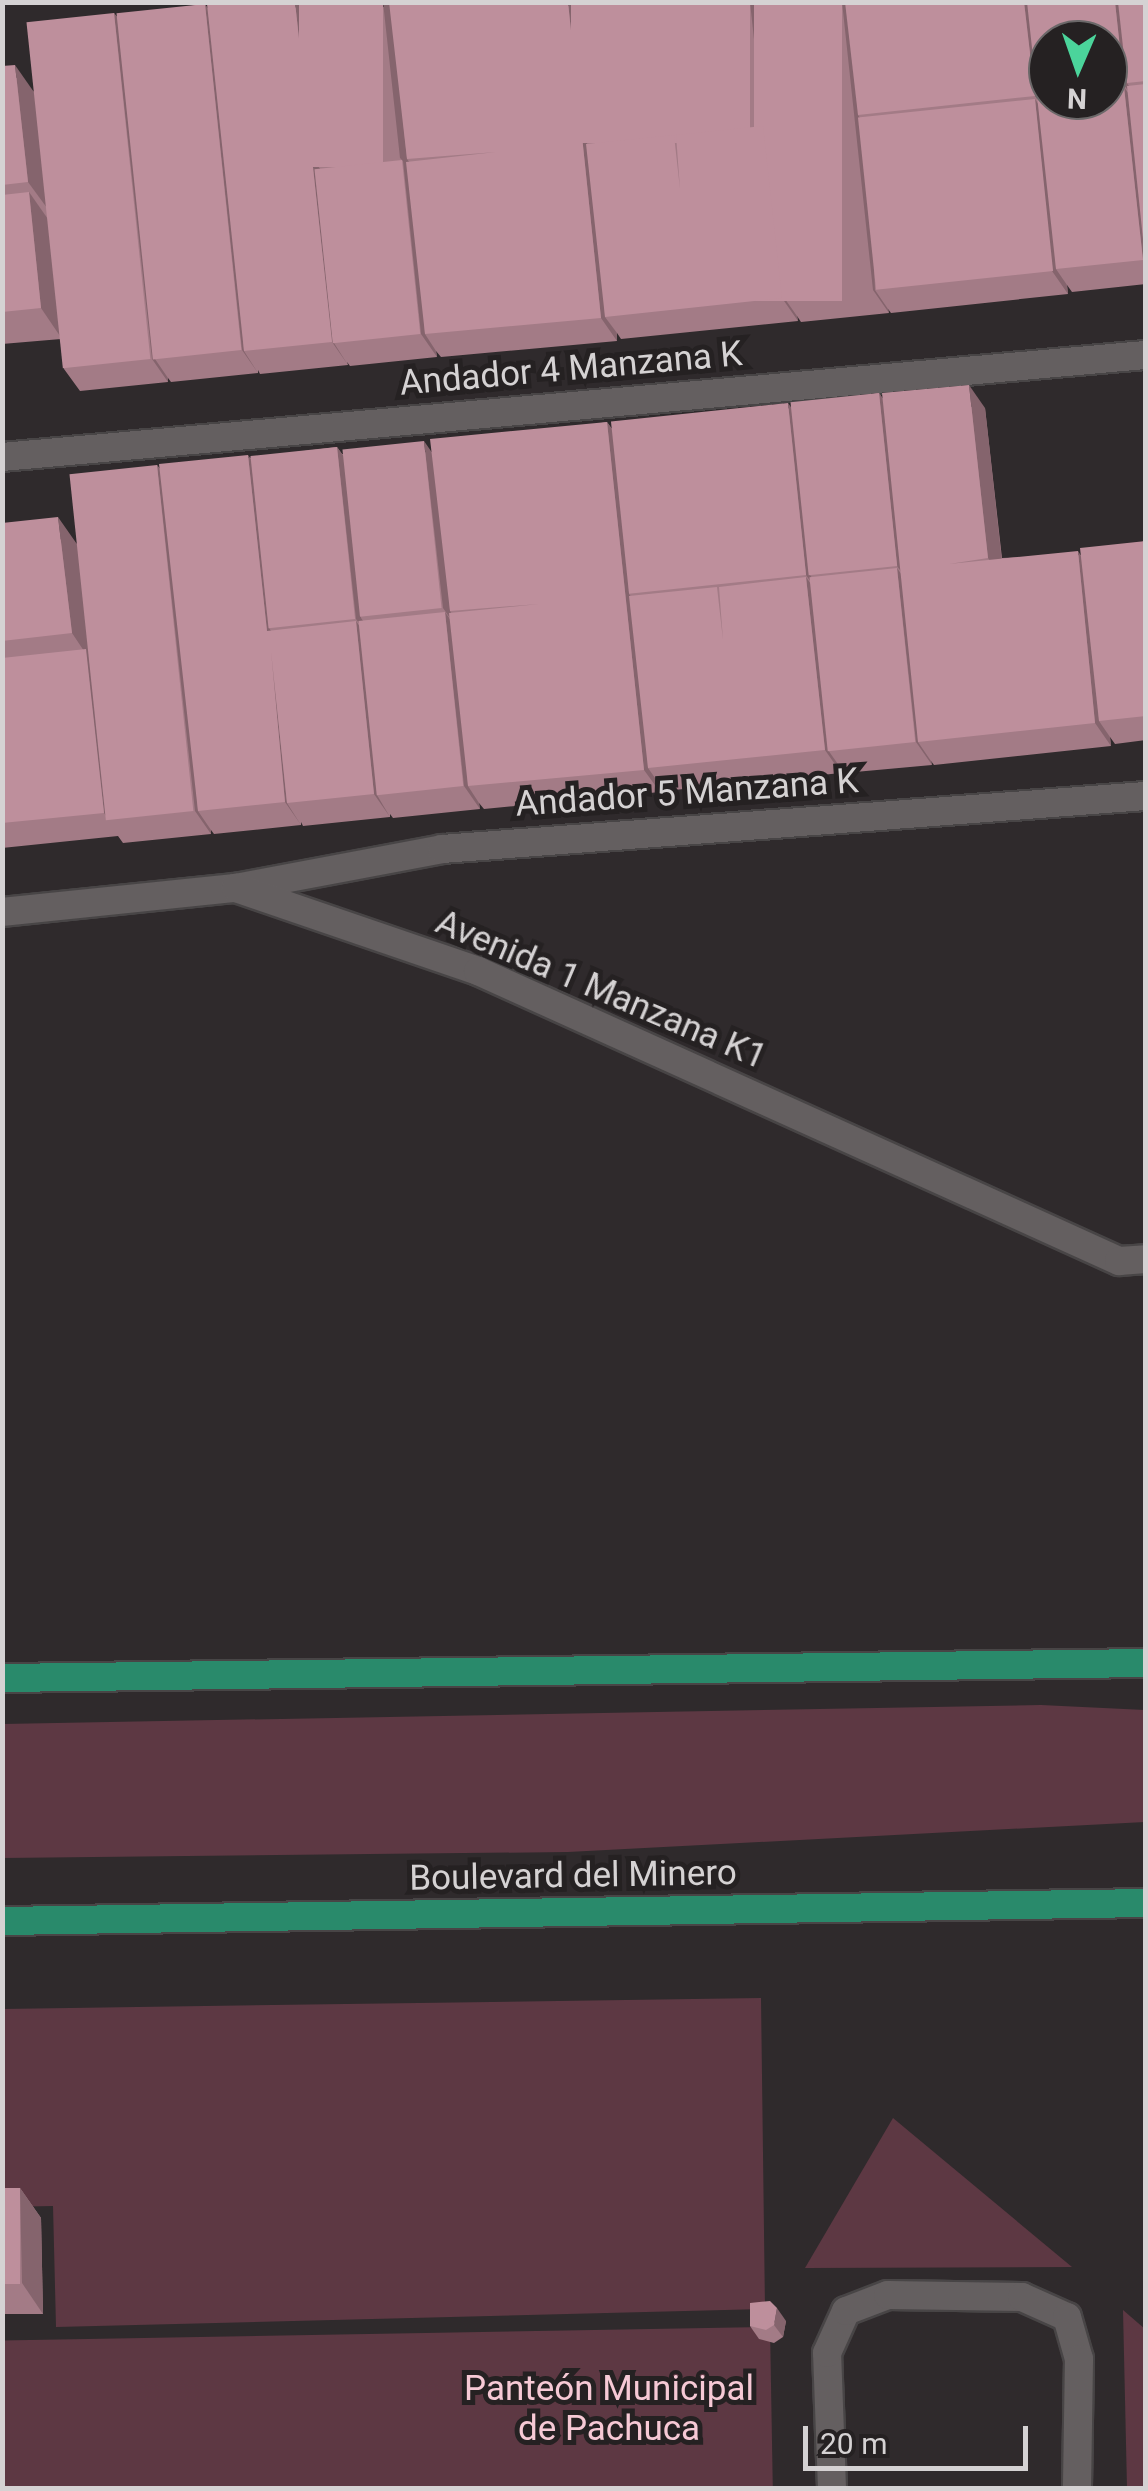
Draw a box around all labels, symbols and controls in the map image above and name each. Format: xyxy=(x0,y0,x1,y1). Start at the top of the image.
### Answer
north arrow xyxy=(1028,20,1128,120)
text: N xyxy=(1067,82,1087,115)
street label: Andador 4 Manzana K xyxy=(398,333,744,405)
street label: Andador 5 Manzana K xyxy=(514,760,860,826)
street label: Avenida 1 Manzana K1 xyxy=(429,901,773,1079)
street label: Boulevard del Minero xyxy=(409,1852,737,1900)
park label: Panteón Municipal de Pachuca xyxy=(464,2368,754,2450)
scale bar xyxy=(808,2406,1033,2468)
text: 20 m xyxy=(820,2426,887,2461)

